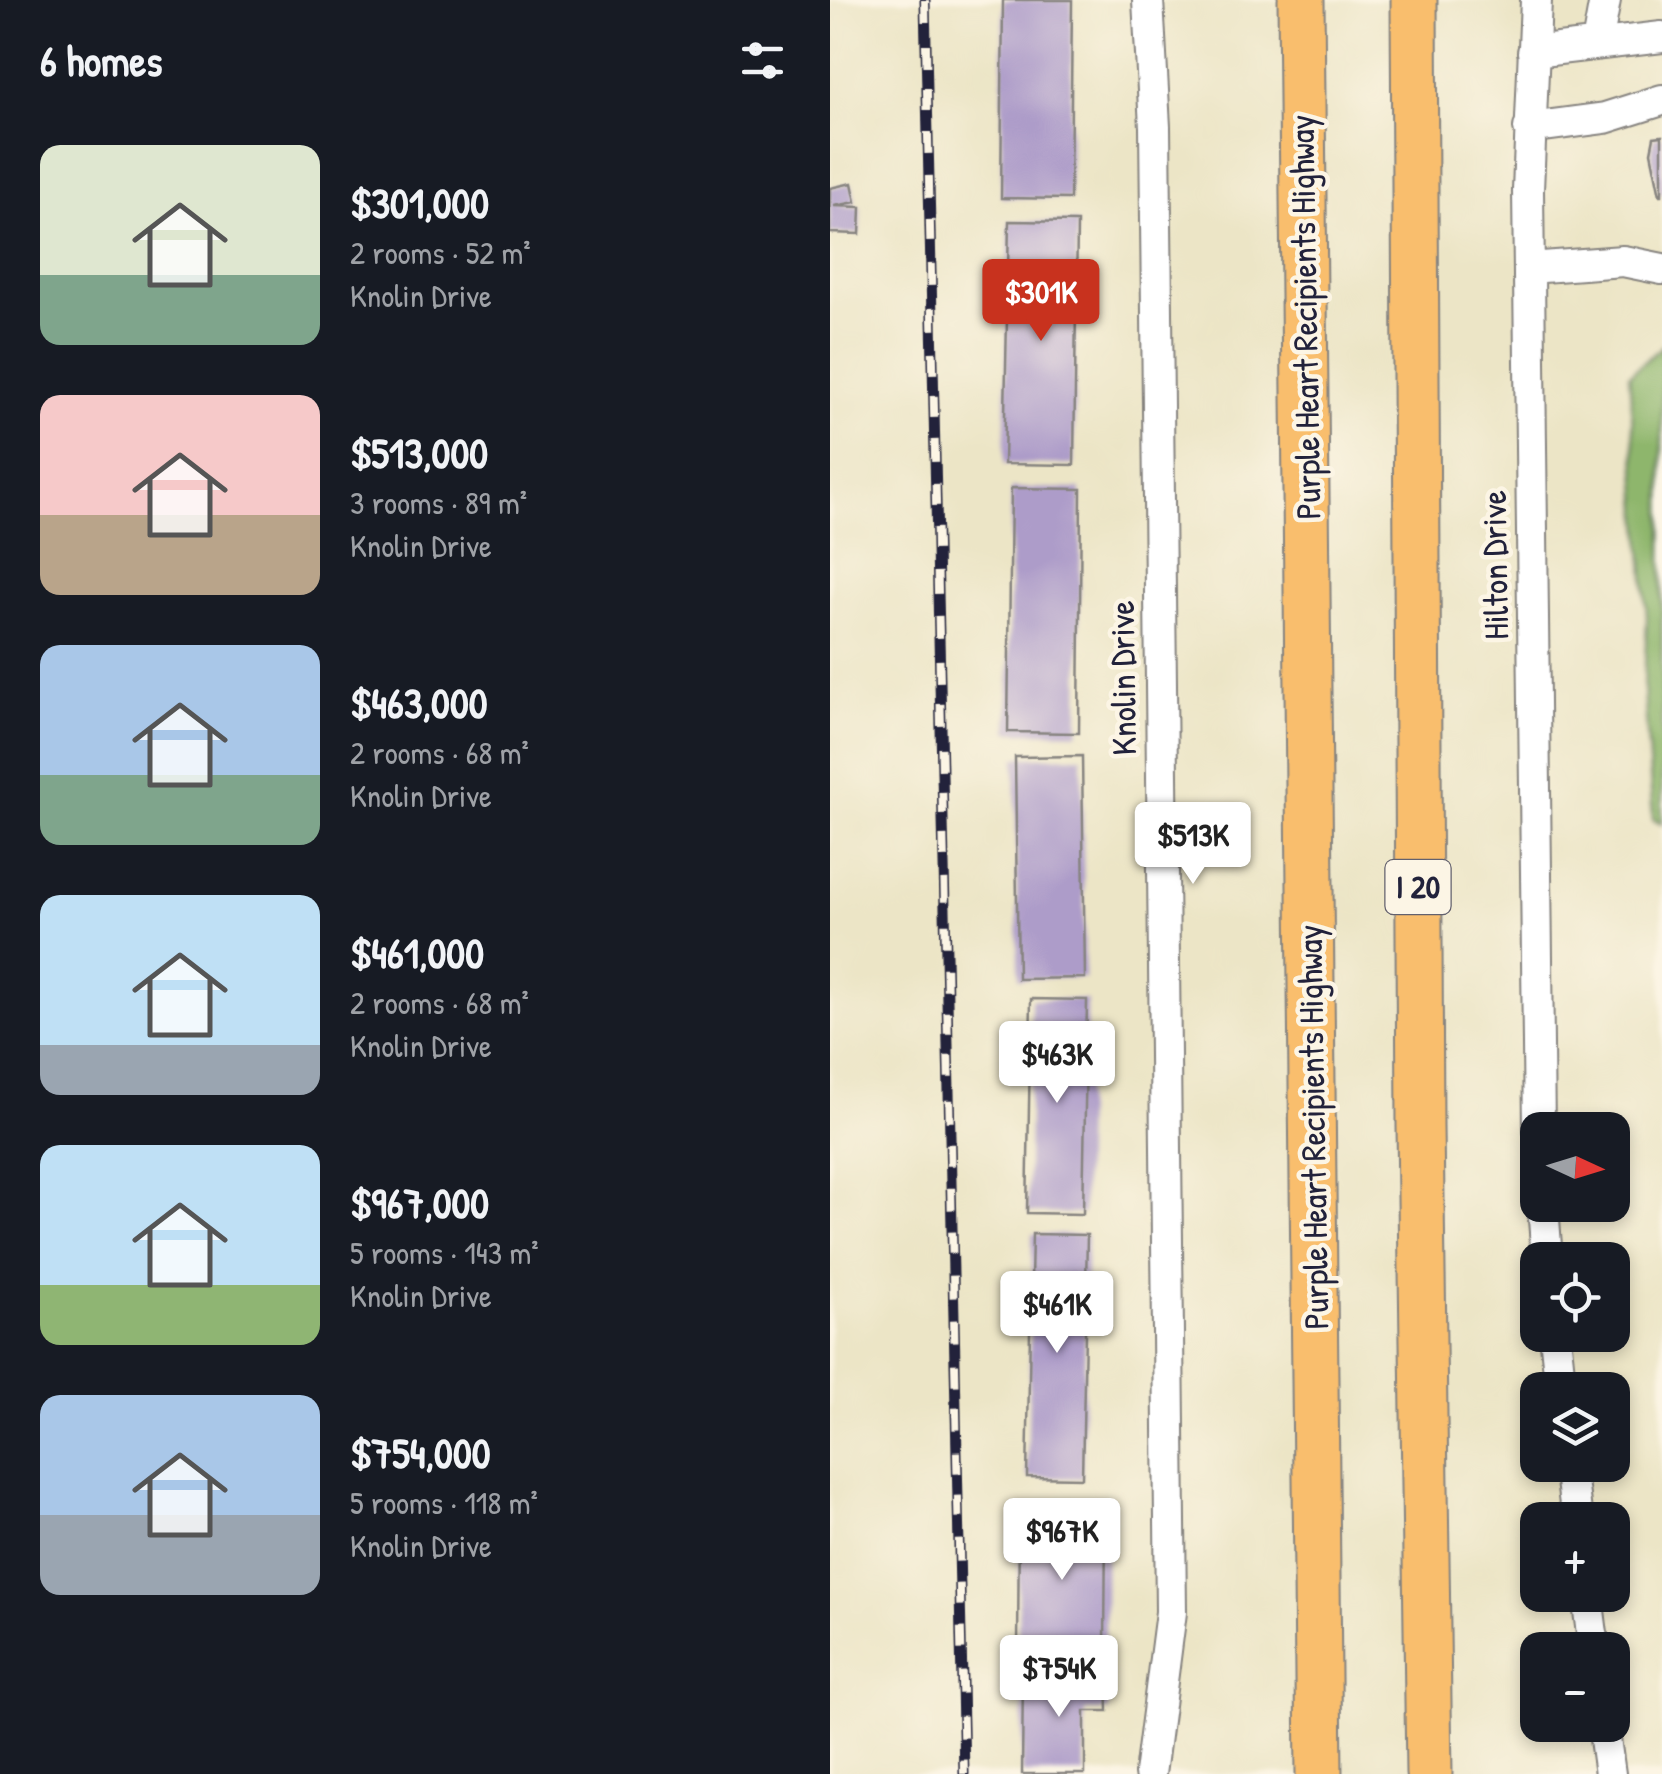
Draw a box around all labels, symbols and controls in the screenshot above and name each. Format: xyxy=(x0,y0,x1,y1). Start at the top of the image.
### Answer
text: 6 homes xyxy=(40,32,162,89)
icon: filters xyxy=(735,33,790,88)
street label: Purple Heart Recipients Highway xyxy=(1277,114,1332,520)
text: $301,000 xyxy=(350,174,489,231)
icon: home xyxy=(120,185,240,305)
text: 2 rooms · 52 m² xyxy=(350,231,531,274)
pin: $301K xyxy=(971,259,1111,344)
text: $301K xyxy=(1004,270,1078,313)
text: Knolin Drive xyxy=(350,274,492,317)
text: $513,000 xyxy=(350,424,488,481)
icon: home xyxy=(120,435,240,555)
text: 3 rooms · 89 m² xyxy=(350,481,527,524)
street label: Hilton Drive xyxy=(1470,490,1519,640)
text: Knolin Drive xyxy=(350,524,492,567)
street label: Knolin Drive xyxy=(1098,600,1147,756)
text: $463,000 xyxy=(350,674,488,731)
icon: home xyxy=(120,685,240,805)
text: 2 rooms · 68 m² xyxy=(350,731,529,774)
text: Knolin Drive xyxy=(350,774,492,817)
pin: $513K xyxy=(1123,802,1263,887)
text: $513K xyxy=(1157,813,1229,856)
road number: I 20 xyxy=(1386,860,1450,914)
text: $461,000 xyxy=(350,924,484,981)
street label: Purple Heart Recipients Highway xyxy=(1285,924,1340,1330)
icon: home xyxy=(120,935,240,1055)
text: 2 rooms · 68 m² xyxy=(350,981,529,1024)
pin: $463K xyxy=(987,1021,1127,1106)
text: Knolin Drive xyxy=(350,1024,492,1067)
text: $463K xyxy=(1021,1032,1093,1075)
north arrow xyxy=(1520,1112,1630,1222)
map controls xyxy=(1520,1112,1630,1742)
text: $967,000 xyxy=(350,1174,489,1231)
icon: home xyxy=(120,1185,240,1305)
text: 5 rooms · 143 m² xyxy=(350,1231,539,1274)
button: locate xyxy=(1520,1242,1630,1352)
pin: $461K xyxy=(987,1271,1127,1356)
text: Knolin Drive xyxy=(350,1274,492,1317)
text: $461K xyxy=(1022,1282,1092,1325)
button: layers xyxy=(1520,1372,1630,1482)
text: $754,000 xyxy=(350,1424,491,1481)
icon: home xyxy=(120,1435,240,1555)
text: 5 rooms · 118 m² xyxy=(350,1481,538,1524)
pin: $967K xyxy=(992,1498,1132,1583)
button: + xyxy=(1520,1502,1630,1612)
text: $967K xyxy=(1025,1509,1099,1552)
text: Knolin Drive xyxy=(350,1524,492,1567)
button: − xyxy=(1520,1632,1630,1742)
pin: $754K xyxy=(989,1635,1129,1720)
text: $754K xyxy=(1022,1646,1096,1689)

